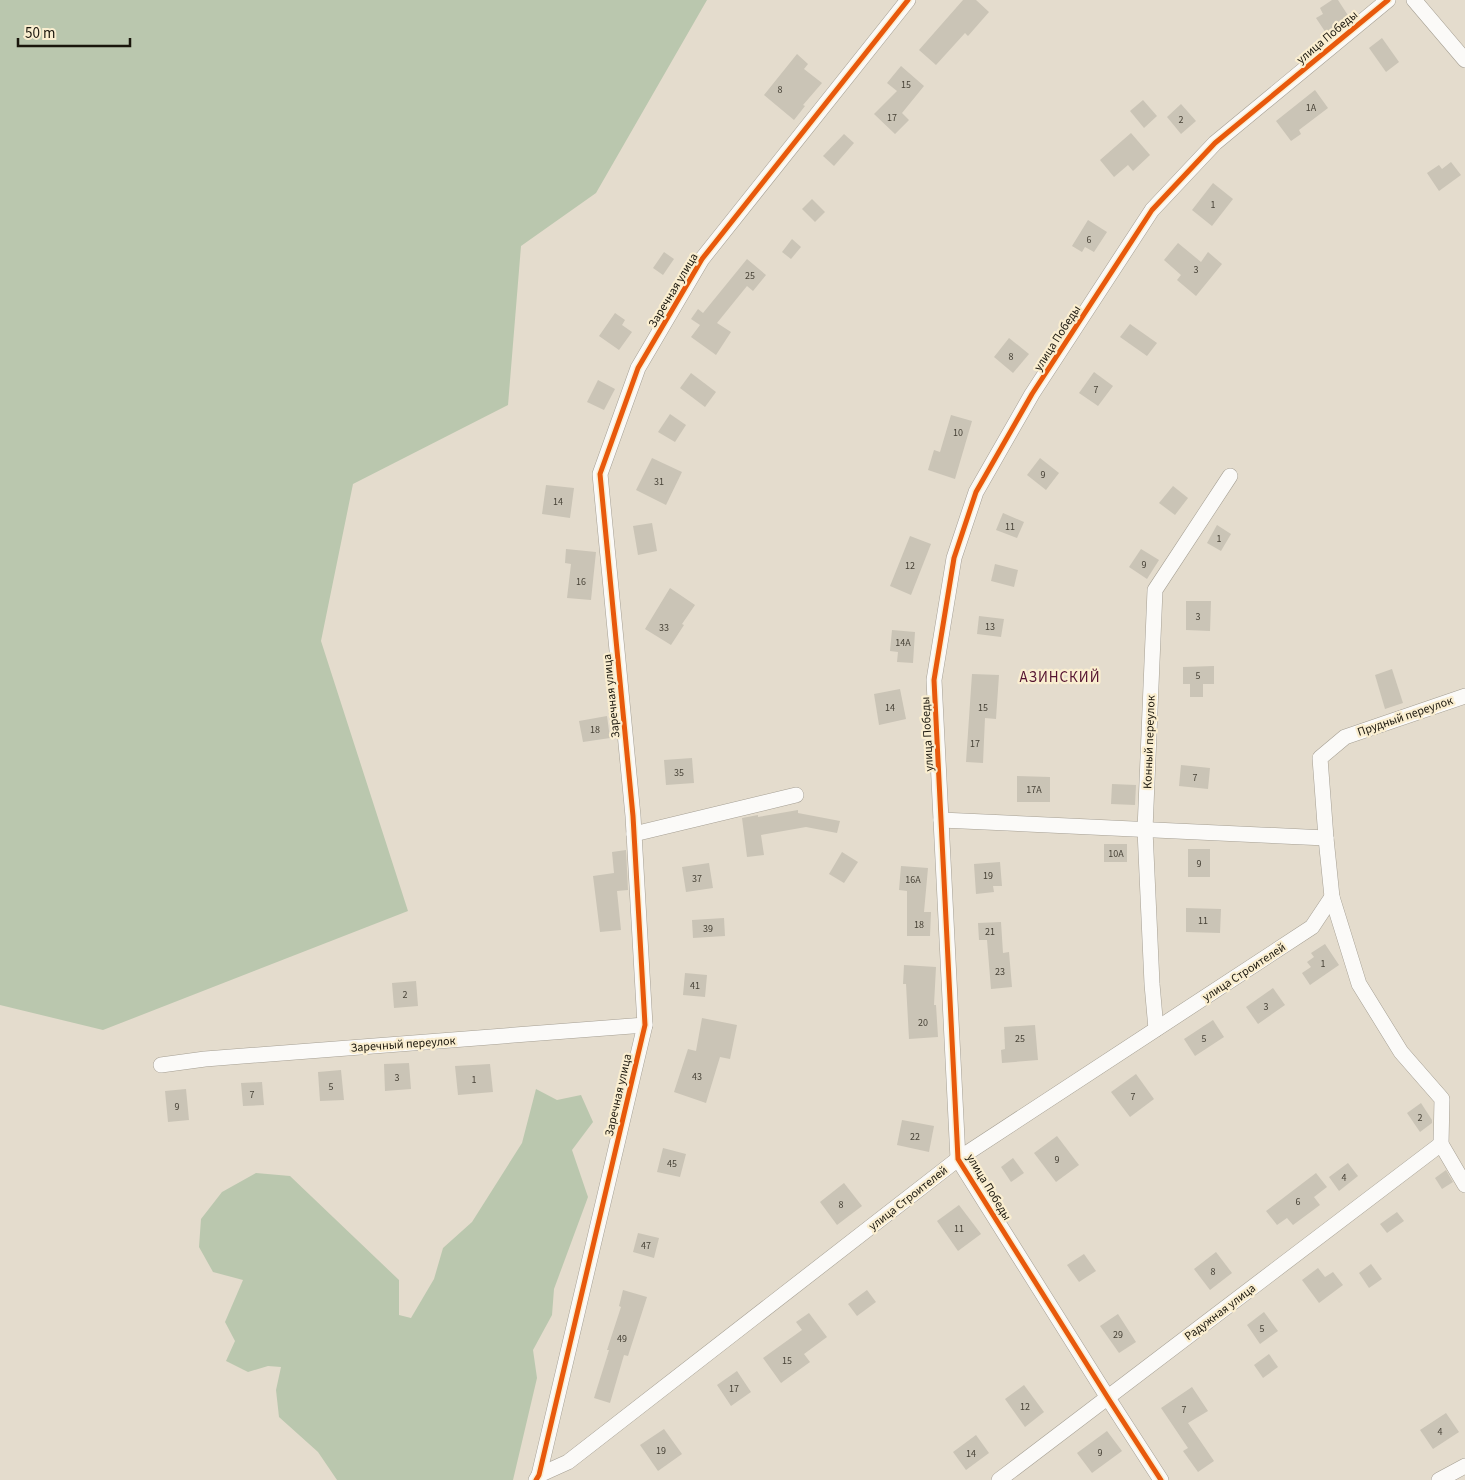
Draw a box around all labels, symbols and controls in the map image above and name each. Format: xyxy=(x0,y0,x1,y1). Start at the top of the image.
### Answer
street label: улица Победы xyxy=(1293,7,1362,68)
scale bar xyxy=(18,15,130,47)
text: 50 m xyxy=(25,23,55,44)
house number: 15 xyxy=(901,78,911,92)
house number: 8 xyxy=(778,83,783,97)
house number: 1А xyxy=(1306,101,1317,115)
house number: 17 xyxy=(887,111,897,125)
house number: 2 xyxy=(1179,113,1184,127)
house number: 1 xyxy=(1211,198,1216,212)
house number: 6 xyxy=(1087,233,1092,247)
street label: Заречная улица xyxy=(644,250,702,331)
house number: 3 xyxy=(1194,263,1199,277)
house number: 25 xyxy=(745,269,755,283)
street label: улица Победы xyxy=(1030,302,1085,374)
house number: 8 xyxy=(1009,350,1014,364)
house number: 7 xyxy=(1094,383,1099,397)
house number: 10 xyxy=(953,426,963,440)
house number: 9 xyxy=(1041,468,1046,482)
house number: 31 xyxy=(654,475,664,489)
house number: 14 xyxy=(553,495,563,509)
house number: 11 xyxy=(1005,520,1015,534)
house number: 1 xyxy=(1217,532,1222,546)
house number: 9 xyxy=(1142,558,1147,572)
house number: 12 xyxy=(905,559,915,573)
house number: 16 xyxy=(576,575,586,589)
house number: 3 xyxy=(1196,610,1201,624)
house number: 13 xyxy=(985,620,995,634)
house number: 33 xyxy=(659,621,669,635)
house number: 14А xyxy=(895,636,911,650)
street label: Заречная улица xyxy=(599,653,624,739)
district label: АЗИНСКИЙ xyxy=(1019,667,1101,688)
house number: 5 xyxy=(1196,669,1201,683)
street label: Прудный переулок xyxy=(1355,692,1455,741)
street label: Конный переулок xyxy=(1139,695,1160,789)
street label: улица Победы xyxy=(917,696,938,772)
house number: 14 xyxy=(885,701,895,715)
house number: 15 xyxy=(978,701,988,715)
house number: 18 xyxy=(590,723,600,737)
house number: 17 xyxy=(970,737,980,751)
house number: 35 xyxy=(674,766,684,780)
house number: 7 xyxy=(1193,771,1198,785)
house number: 17А xyxy=(1026,783,1042,797)
house number: 10А xyxy=(1108,847,1124,861)
house number: 9 xyxy=(1197,857,1202,871)
house number: 19 xyxy=(983,869,993,883)
house number: 37 xyxy=(692,872,702,886)
house number: 16А xyxy=(905,873,921,887)
house number: 11 xyxy=(1198,914,1208,928)
house number: 18 xyxy=(914,918,924,932)
house number: 39 xyxy=(703,922,713,936)
house number: 21 xyxy=(985,925,995,939)
street label: улица Строителей xyxy=(1199,939,1289,1006)
house number: 1 xyxy=(1321,957,1326,971)
house number: 23 xyxy=(995,965,1005,979)
house number: 41 xyxy=(690,979,700,993)
house number: 2 xyxy=(403,988,408,1002)
house number: 3 xyxy=(1264,1000,1269,1014)
house number: 20 xyxy=(918,1016,928,1030)
street label: Заречный переулок xyxy=(350,1032,456,1057)
house number: 25 xyxy=(1015,1032,1025,1046)
house number: 5 xyxy=(1202,1032,1207,1046)
street label: Заречная улица xyxy=(601,1052,636,1138)
house number: 43 xyxy=(692,1070,702,1084)
house number: 3 xyxy=(395,1071,400,1085)
house number: 1 xyxy=(472,1073,477,1087)
house number: 5 xyxy=(329,1080,334,1094)
house number: 7 xyxy=(250,1088,255,1102)
house number: 7 xyxy=(1131,1090,1136,1104)
house number: 9 xyxy=(175,1100,180,1114)
house number: 2 xyxy=(1418,1111,1423,1125)
house number: 22 xyxy=(910,1130,920,1144)
street label: улица Победы xyxy=(962,1151,1015,1224)
house number: 9 xyxy=(1055,1153,1060,1167)
house number: 45 xyxy=(667,1157,677,1171)
street label: улица Строителей xyxy=(865,1162,951,1235)
house number: 4 xyxy=(1342,1171,1347,1185)
house number: 6 xyxy=(1296,1195,1301,1209)
house number: 8 xyxy=(839,1198,844,1212)
house number: 11 xyxy=(954,1222,964,1236)
house number: 47 xyxy=(641,1239,651,1253)
house number: 8 xyxy=(1211,1265,1216,1279)
street label: Радужная улица xyxy=(1181,1280,1259,1345)
house number: 5 xyxy=(1260,1322,1265,1336)
house number: 29 xyxy=(1113,1328,1123,1342)
house number: 49 xyxy=(617,1332,627,1346)
house number: 15 xyxy=(782,1354,792,1368)
house number: 17 xyxy=(729,1382,739,1396)
house number: 12 xyxy=(1020,1400,1030,1414)
house number: 7 xyxy=(1182,1403,1187,1417)
house number: 4 xyxy=(1438,1425,1443,1439)
house number: 19 xyxy=(656,1444,666,1458)
house number: 9 xyxy=(1098,1446,1103,1460)
house number: 14 xyxy=(966,1447,976,1461)

